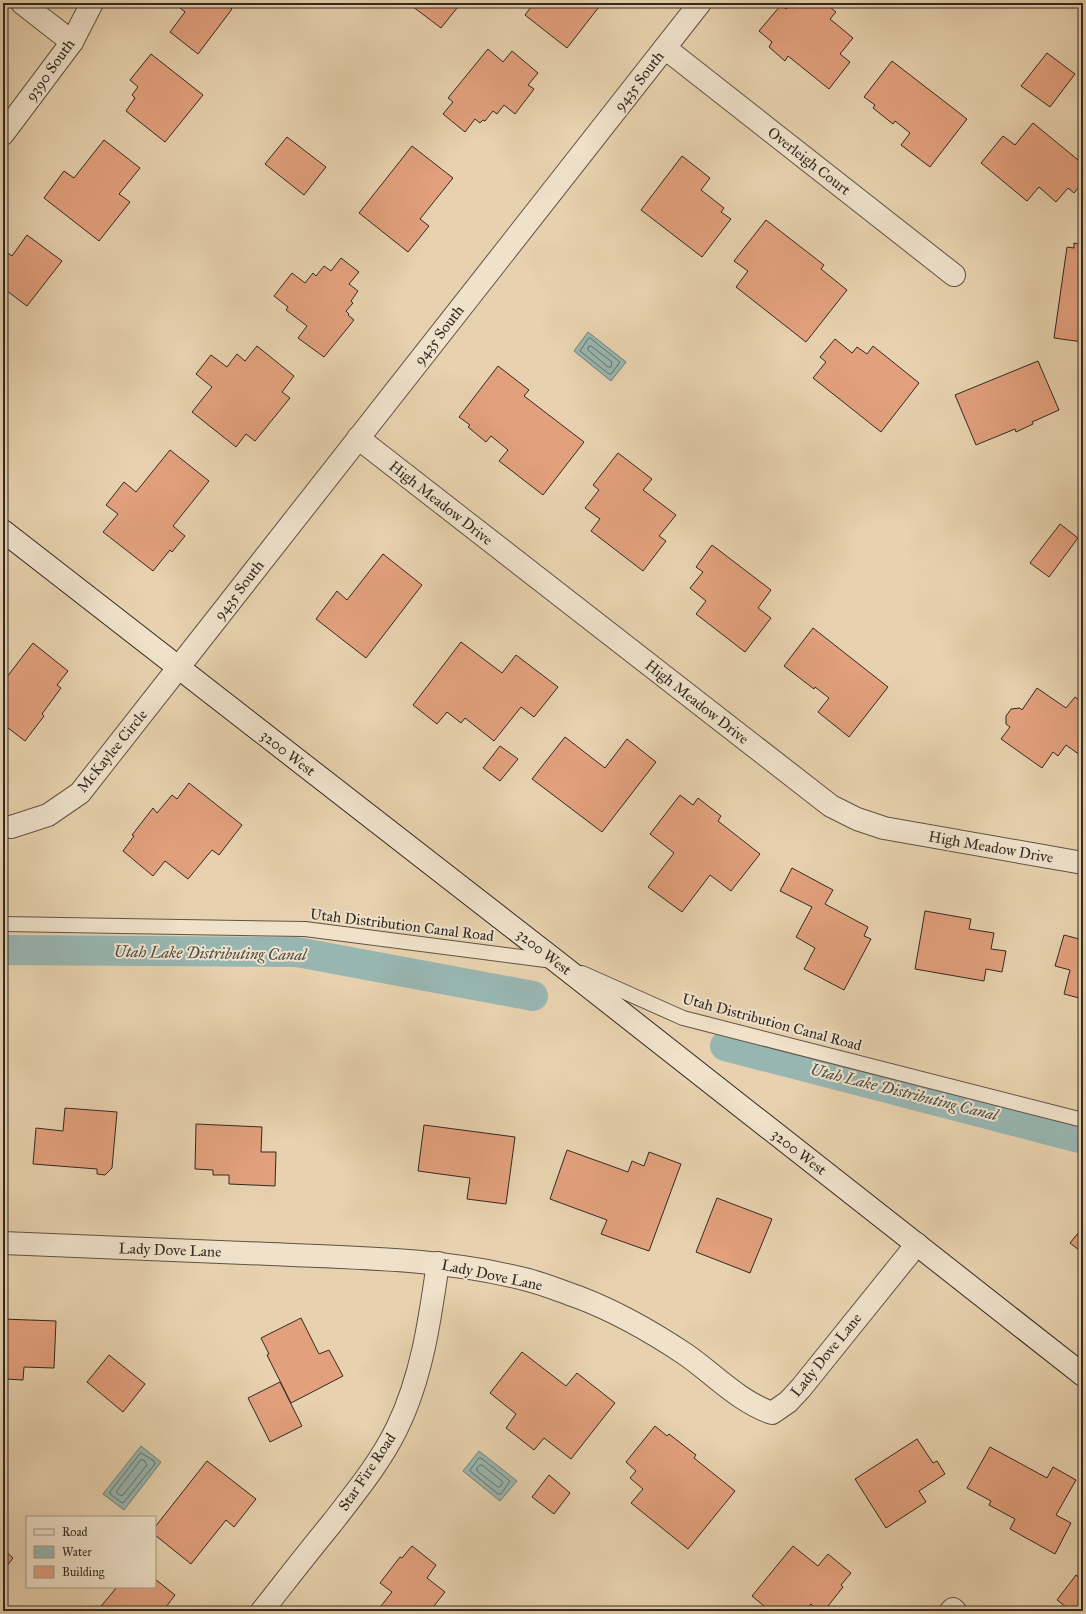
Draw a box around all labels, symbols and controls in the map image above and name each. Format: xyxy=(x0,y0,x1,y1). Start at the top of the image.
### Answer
street label: 9390 South xyxy=(22,35,79,104)
street label: 9435 South xyxy=(610,47,668,114)
street label: Overleigh Court xyxy=(764,123,854,199)
street label: 9435 South xyxy=(410,301,468,368)
street label: High Meadow Drive xyxy=(386,457,496,549)
street label: 9435 South xyxy=(210,556,268,623)
street label: High Meadow Drive xyxy=(642,656,752,748)
street label: McKaylee Circle xyxy=(73,706,151,796)
street label: 3200 West xyxy=(257,726,320,780)
street label: High Meadow Drive xyxy=(927,827,1055,867)
street label: Utah Distribution Canal Road xyxy=(309,905,495,945)
street label: 3200 West xyxy=(513,925,576,979)
water label: Utah Lake Distributing Canal xyxy=(113,942,308,964)
street label: Utah Distribution Canal Road xyxy=(680,989,864,1055)
water label: Utah Lake Distributing Canal xyxy=(808,1059,1001,1125)
street label: 3200 West xyxy=(768,1125,831,1179)
street label: Lady Dove Lane xyxy=(118,1239,222,1261)
street label: Lady Dove Lane xyxy=(440,1256,544,1294)
street label: Lady Dove Lane xyxy=(787,1309,865,1401)
street label: Star Fire Road xyxy=(334,1429,400,1514)
legend xyxy=(26,1516,156,1588)
text: Road xyxy=(62,1525,88,1539)
text: Water xyxy=(62,1545,92,1559)
text: Building xyxy=(62,1565,105,1580)

